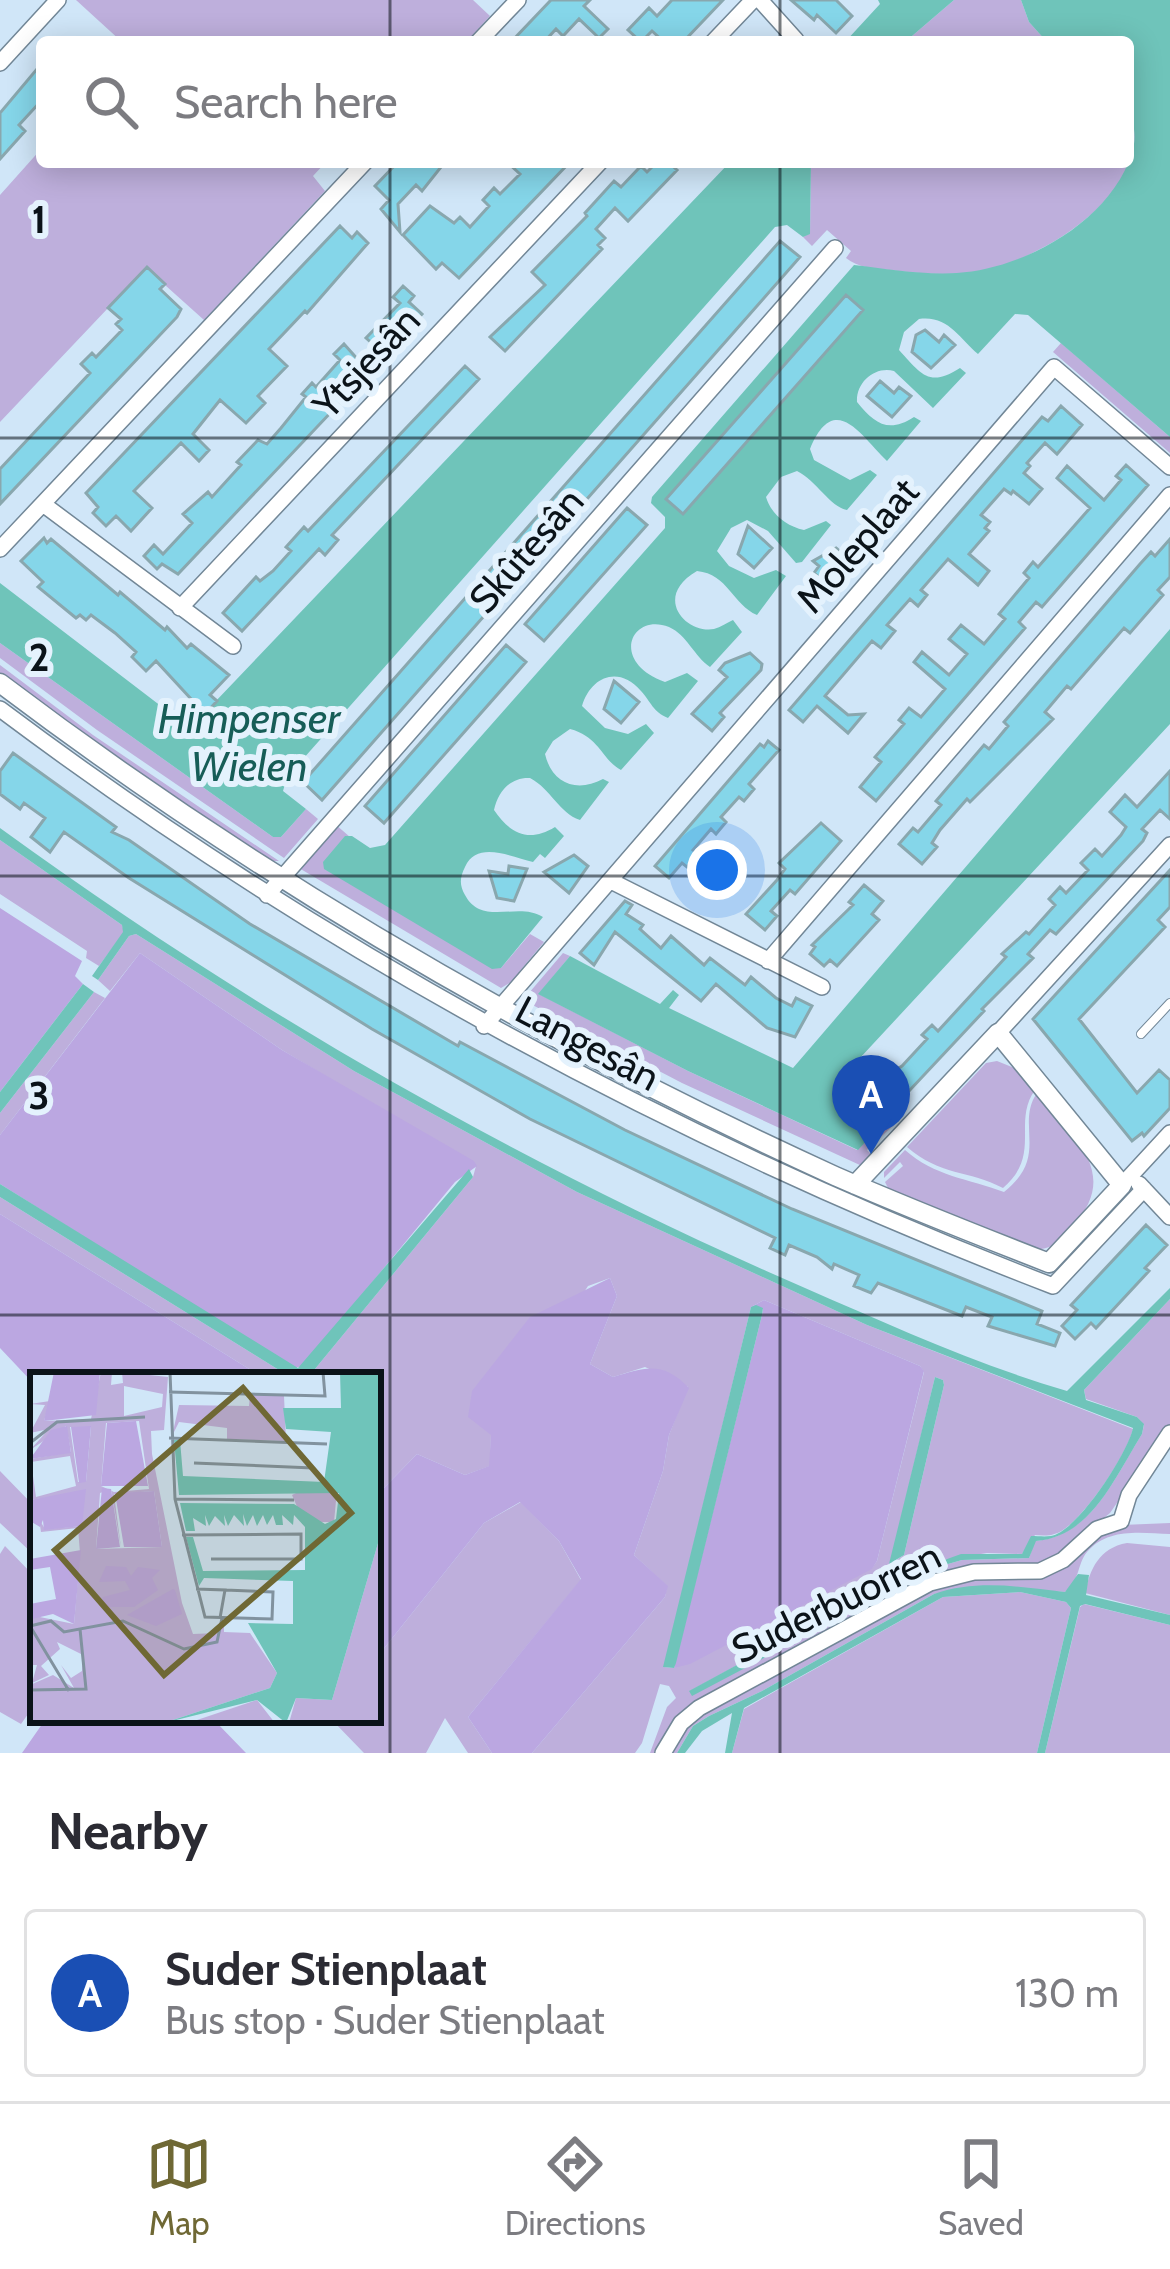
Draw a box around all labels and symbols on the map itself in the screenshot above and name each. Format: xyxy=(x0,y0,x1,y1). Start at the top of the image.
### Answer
text: 1 xyxy=(32,195,46,243)
street label: Ytsjesân xyxy=(302,296,430,428)
street label: Moleplaat xyxy=(786,468,928,622)
street label: Skûtesân xyxy=(459,478,593,622)
text: 2 xyxy=(29,633,49,681)
water label: Himpenser Wielen xyxy=(158,692,342,792)
your location xyxy=(687,840,747,900)
street label: Langesân xyxy=(508,985,668,1101)
pin: A xyxy=(832,1055,910,1154)
text: 3 xyxy=(28,1071,50,1119)
inset map xyxy=(30,1372,381,1723)
street label: Suderbuorren xyxy=(724,1531,948,1673)

